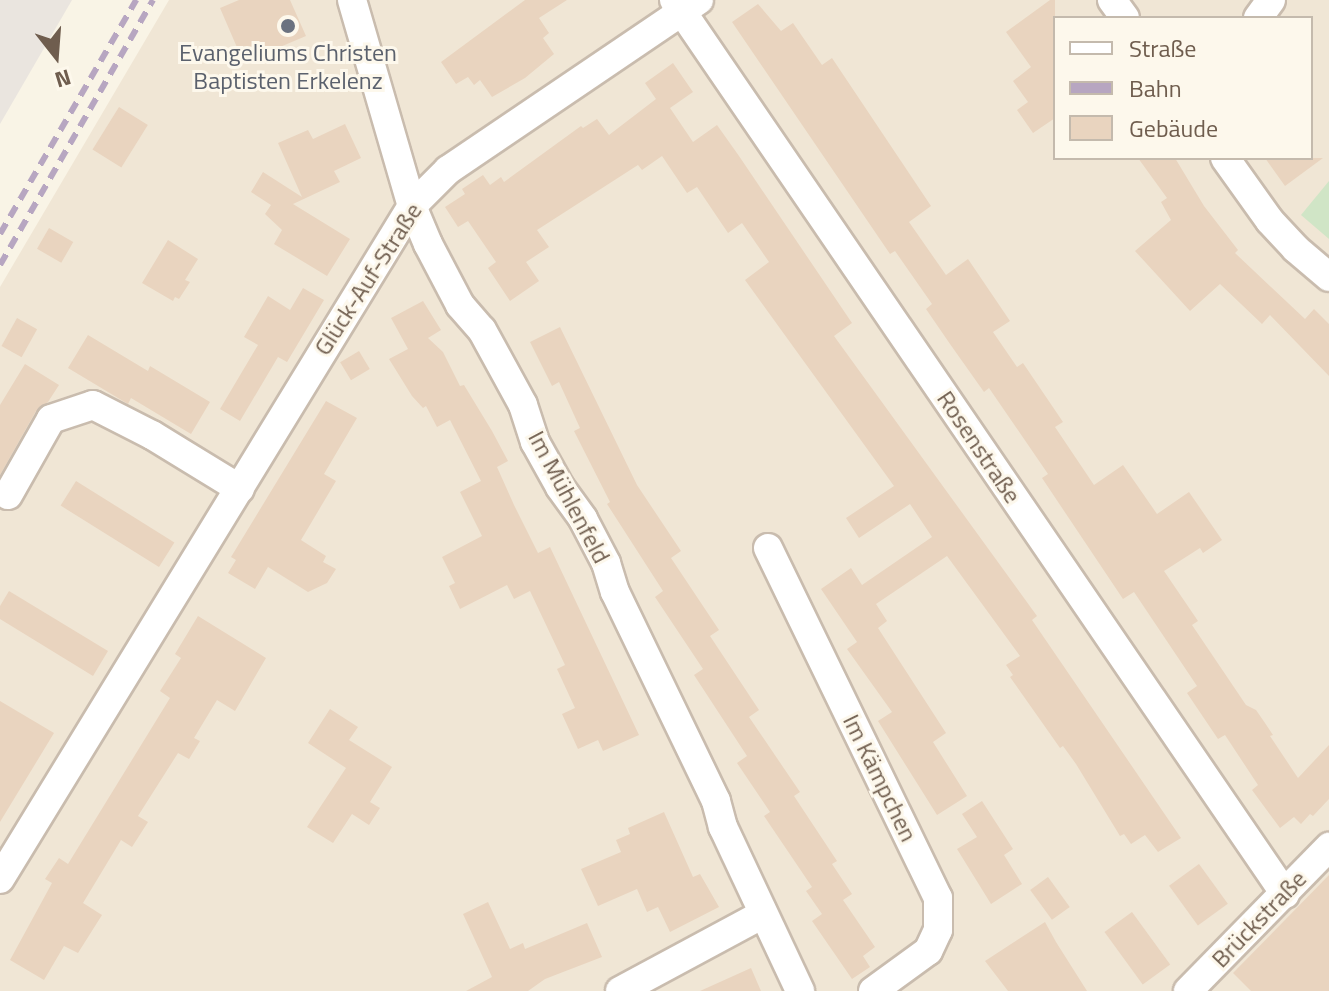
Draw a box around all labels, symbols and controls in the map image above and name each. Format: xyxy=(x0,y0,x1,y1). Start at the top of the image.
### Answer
north arrow xyxy=(16,16,96,96)
legend xyxy=(1053,16,1313,160)
marker: Evangeliums Christen Baptisten Erkelenz xyxy=(279,17,297,35)
text: Straße xyxy=(1129,30,1196,66)
place label: Evangeliums Christen Baptisten Erkelenz xyxy=(179,39,397,95)
text: N xyxy=(51,60,75,97)
text: Bahn xyxy=(1129,70,1182,106)
text: Gebäude xyxy=(1129,110,1218,146)
street label: Glück-Auf-Straße xyxy=(308,197,428,361)
street label: Rosenstraße xyxy=(931,385,1027,509)
street label: Im Mühlenfeld xyxy=(522,426,616,568)
street label: Im Kämpchen xyxy=(837,710,923,846)
street label: Brückstraße xyxy=(1206,865,1312,973)

